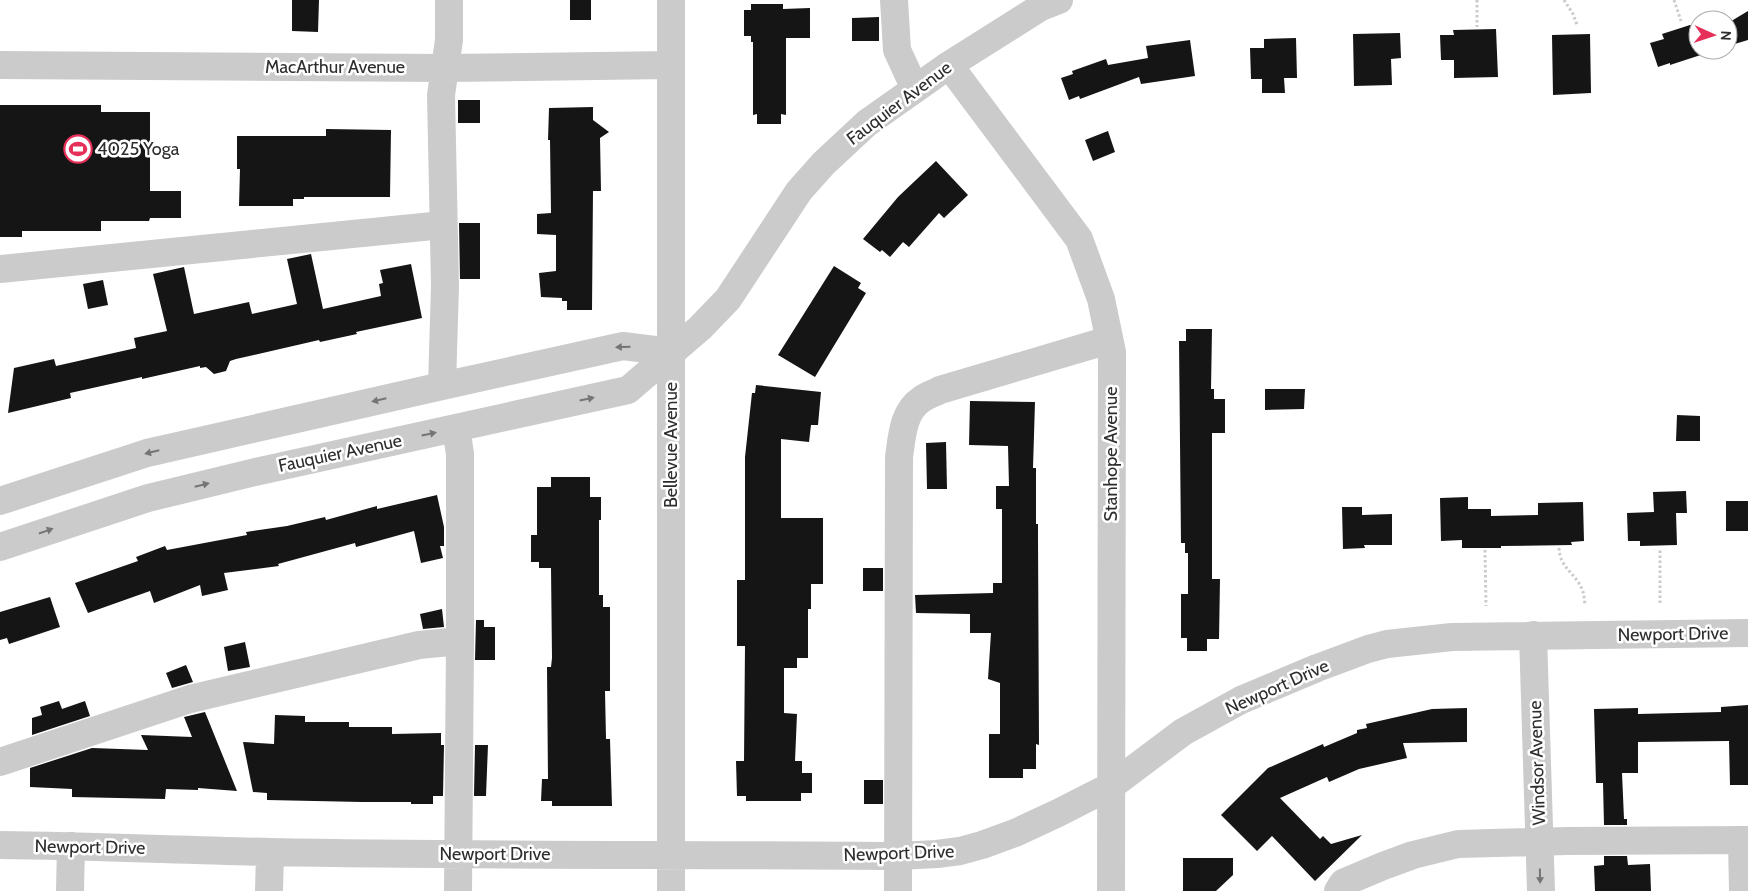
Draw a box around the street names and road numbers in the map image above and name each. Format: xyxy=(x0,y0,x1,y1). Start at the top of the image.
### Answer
street label: MacArthur Avenue xyxy=(265,56,405,78)
street label: Fauquier Avenue xyxy=(842,56,956,150)
street label: Bellevue Avenue xyxy=(660,382,682,508)
street label: Stanhope Avenue xyxy=(1100,386,1122,522)
street label: Fauquier Avenue xyxy=(276,429,404,477)
street label: Newport Drive xyxy=(1617,622,1729,646)
street label: Newport Drive xyxy=(1222,654,1332,720)
street label: Windsor Avenue xyxy=(1524,700,1550,826)
street label: Newport Drive xyxy=(34,835,146,859)
street label: Newport Drive xyxy=(843,840,955,866)
street label: Newport Drive xyxy=(440,843,550,865)

